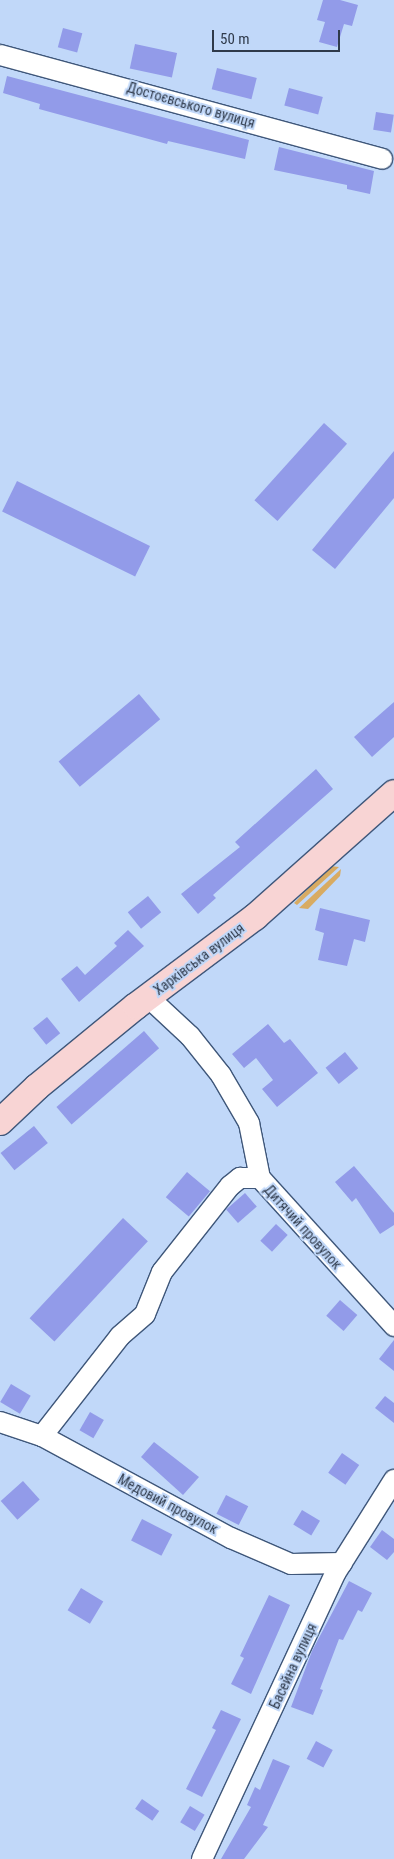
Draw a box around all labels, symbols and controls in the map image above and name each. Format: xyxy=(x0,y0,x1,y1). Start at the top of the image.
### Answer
scale bar xyxy=(214,20,342,52)
text: 50 m xyxy=(220,30,250,48)
street label: Достоєвського вулиця xyxy=(125,79,257,131)
street label: Харківська вулиця xyxy=(150,919,248,999)
street label: Дитячий провулок xyxy=(261,1181,345,1273)
street label: Медовий провулок xyxy=(115,1471,221,1537)
street label: Басейна вулиця xyxy=(266,1620,320,1712)

